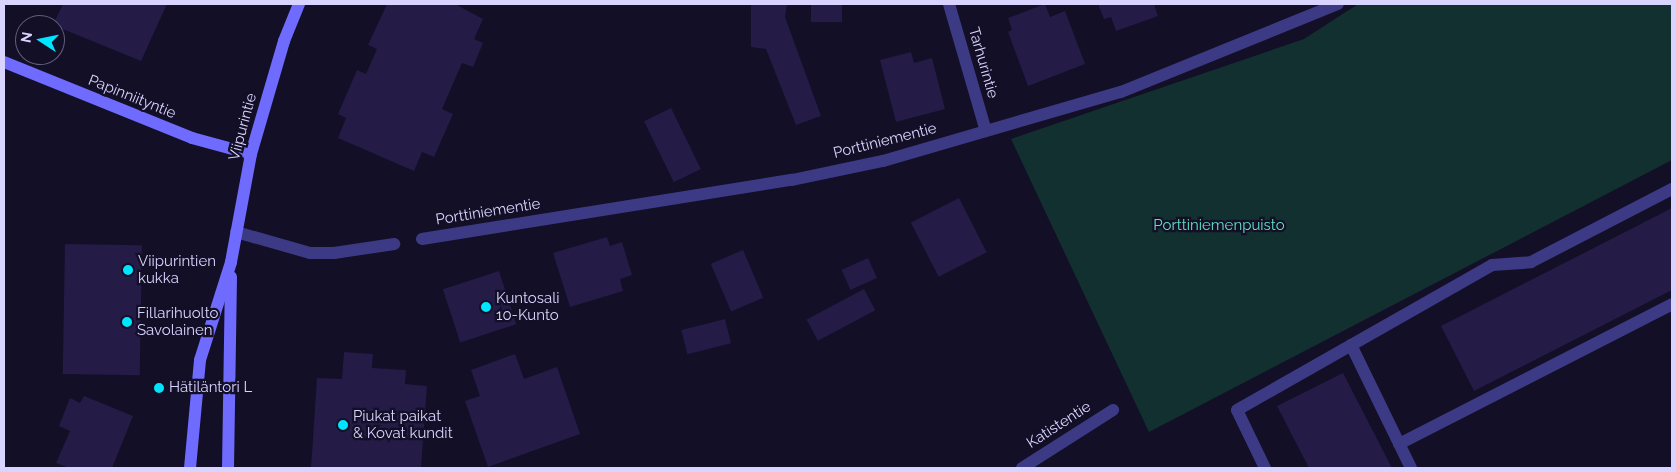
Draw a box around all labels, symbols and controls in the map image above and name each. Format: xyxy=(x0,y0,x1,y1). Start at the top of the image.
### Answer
north arrow xyxy=(15,15,65,65)
street label: Tarhurintie xyxy=(964,25,1002,101)
text: N xyxy=(17,31,35,44)
street label: Papinniityntie xyxy=(86,71,178,123)
street label: Viipurintie xyxy=(225,91,261,163)
street label: Porttiniementie xyxy=(831,119,939,163)
street label: Porttiniementie xyxy=(434,195,542,229)
park label: Porttiniemenpuisto xyxy=(1153,217,1285,235)
place label: Viipurintien kukka xyxy=(138,252,216,287)
marker: Viipurintien kukka xyxy=(122,264,134,276)
place label: Kuntosali 10-Kunto xyxy=(496,289,560,324)
marker: Kuntosali 10-Kunto xyxy=(480,301,492,313)
place label: Fillarihuolto Savolainen xyxy=(137,304,218,339)
marker: Fillarihuolto Savolainen xyxy=(121,316,133,328)
place label: Hätiläntori L xyxy=(169,379,252,397)
marker: Hätiläntori L xyxy=(153,382,165,394)
street label: Katistentie xyxy=(1024,398,1094,452)
place label: Piukat paikat & Kovat kundit xyxy=(353,407,453,442)
marker: Piukat paikat & Kovat kundit xyxy=(337,419,349,431)

